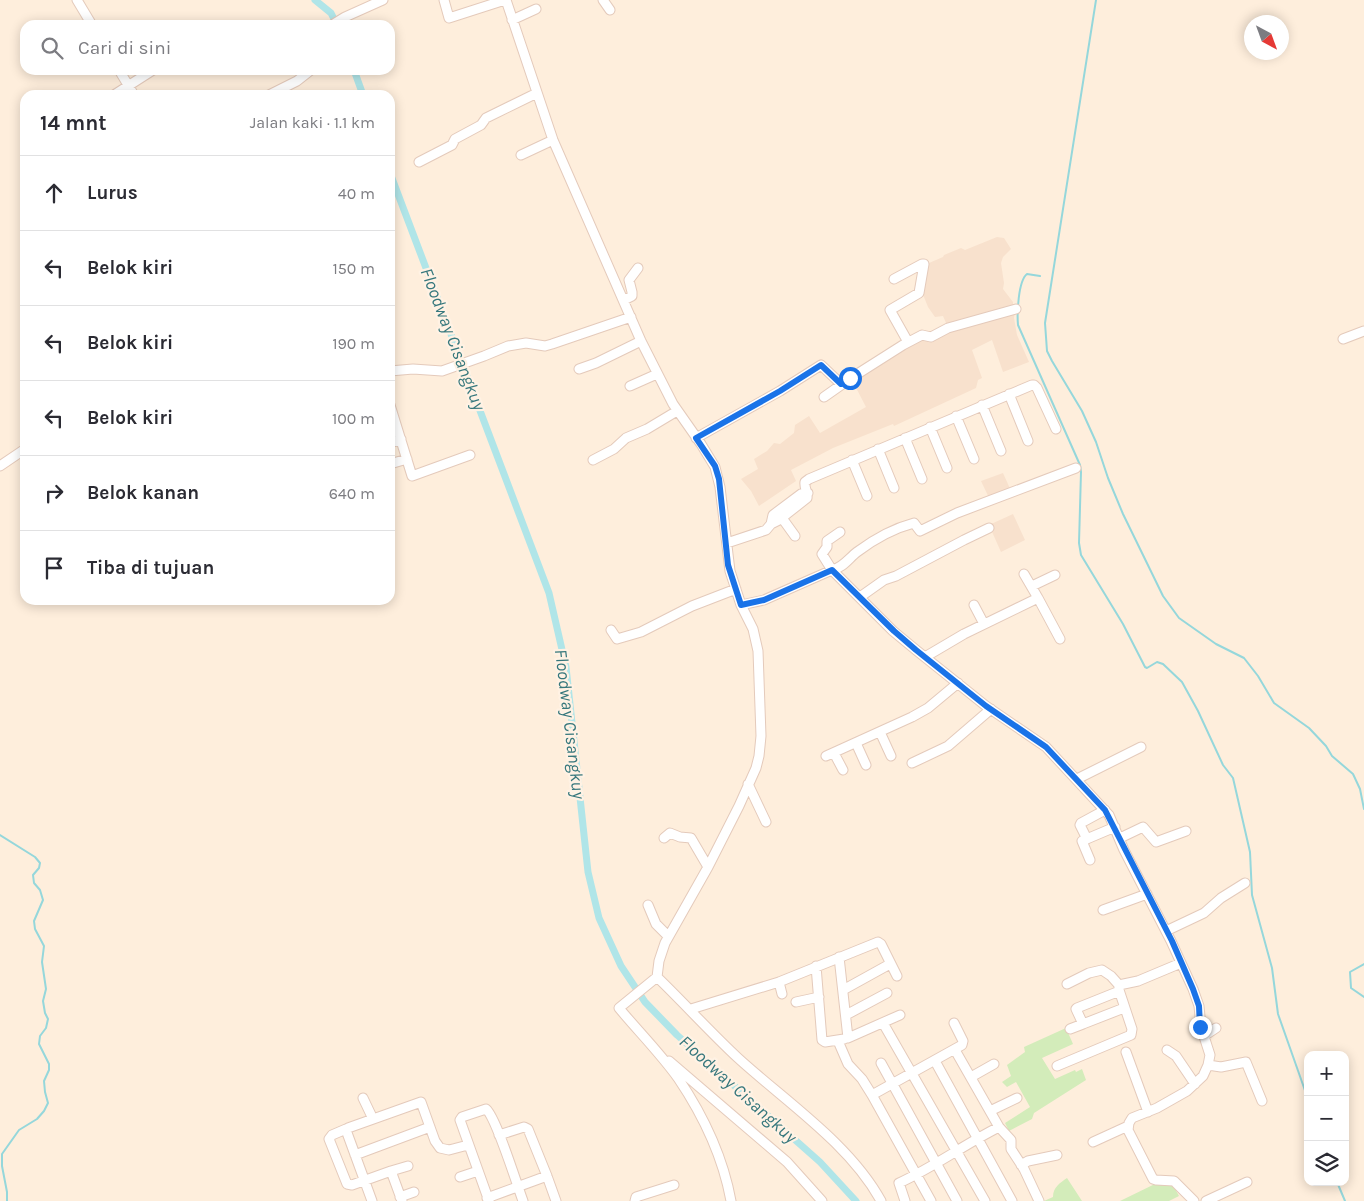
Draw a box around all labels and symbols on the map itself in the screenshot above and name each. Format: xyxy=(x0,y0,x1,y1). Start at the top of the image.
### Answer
north arrow xyxy=(1244,15,1289,60)
water label: Floodway Cisangkuy xyxy=(416,265,491,414)
route start xyxy=(839,367,862,390)
water label: Floodway Cisangkuy xyxy=(550,648,590,801)
route end xyxy=(1189,1016,1212,1039)
water label: Floodway Cisangkuy xyxy=(675,1030,802,1148)

